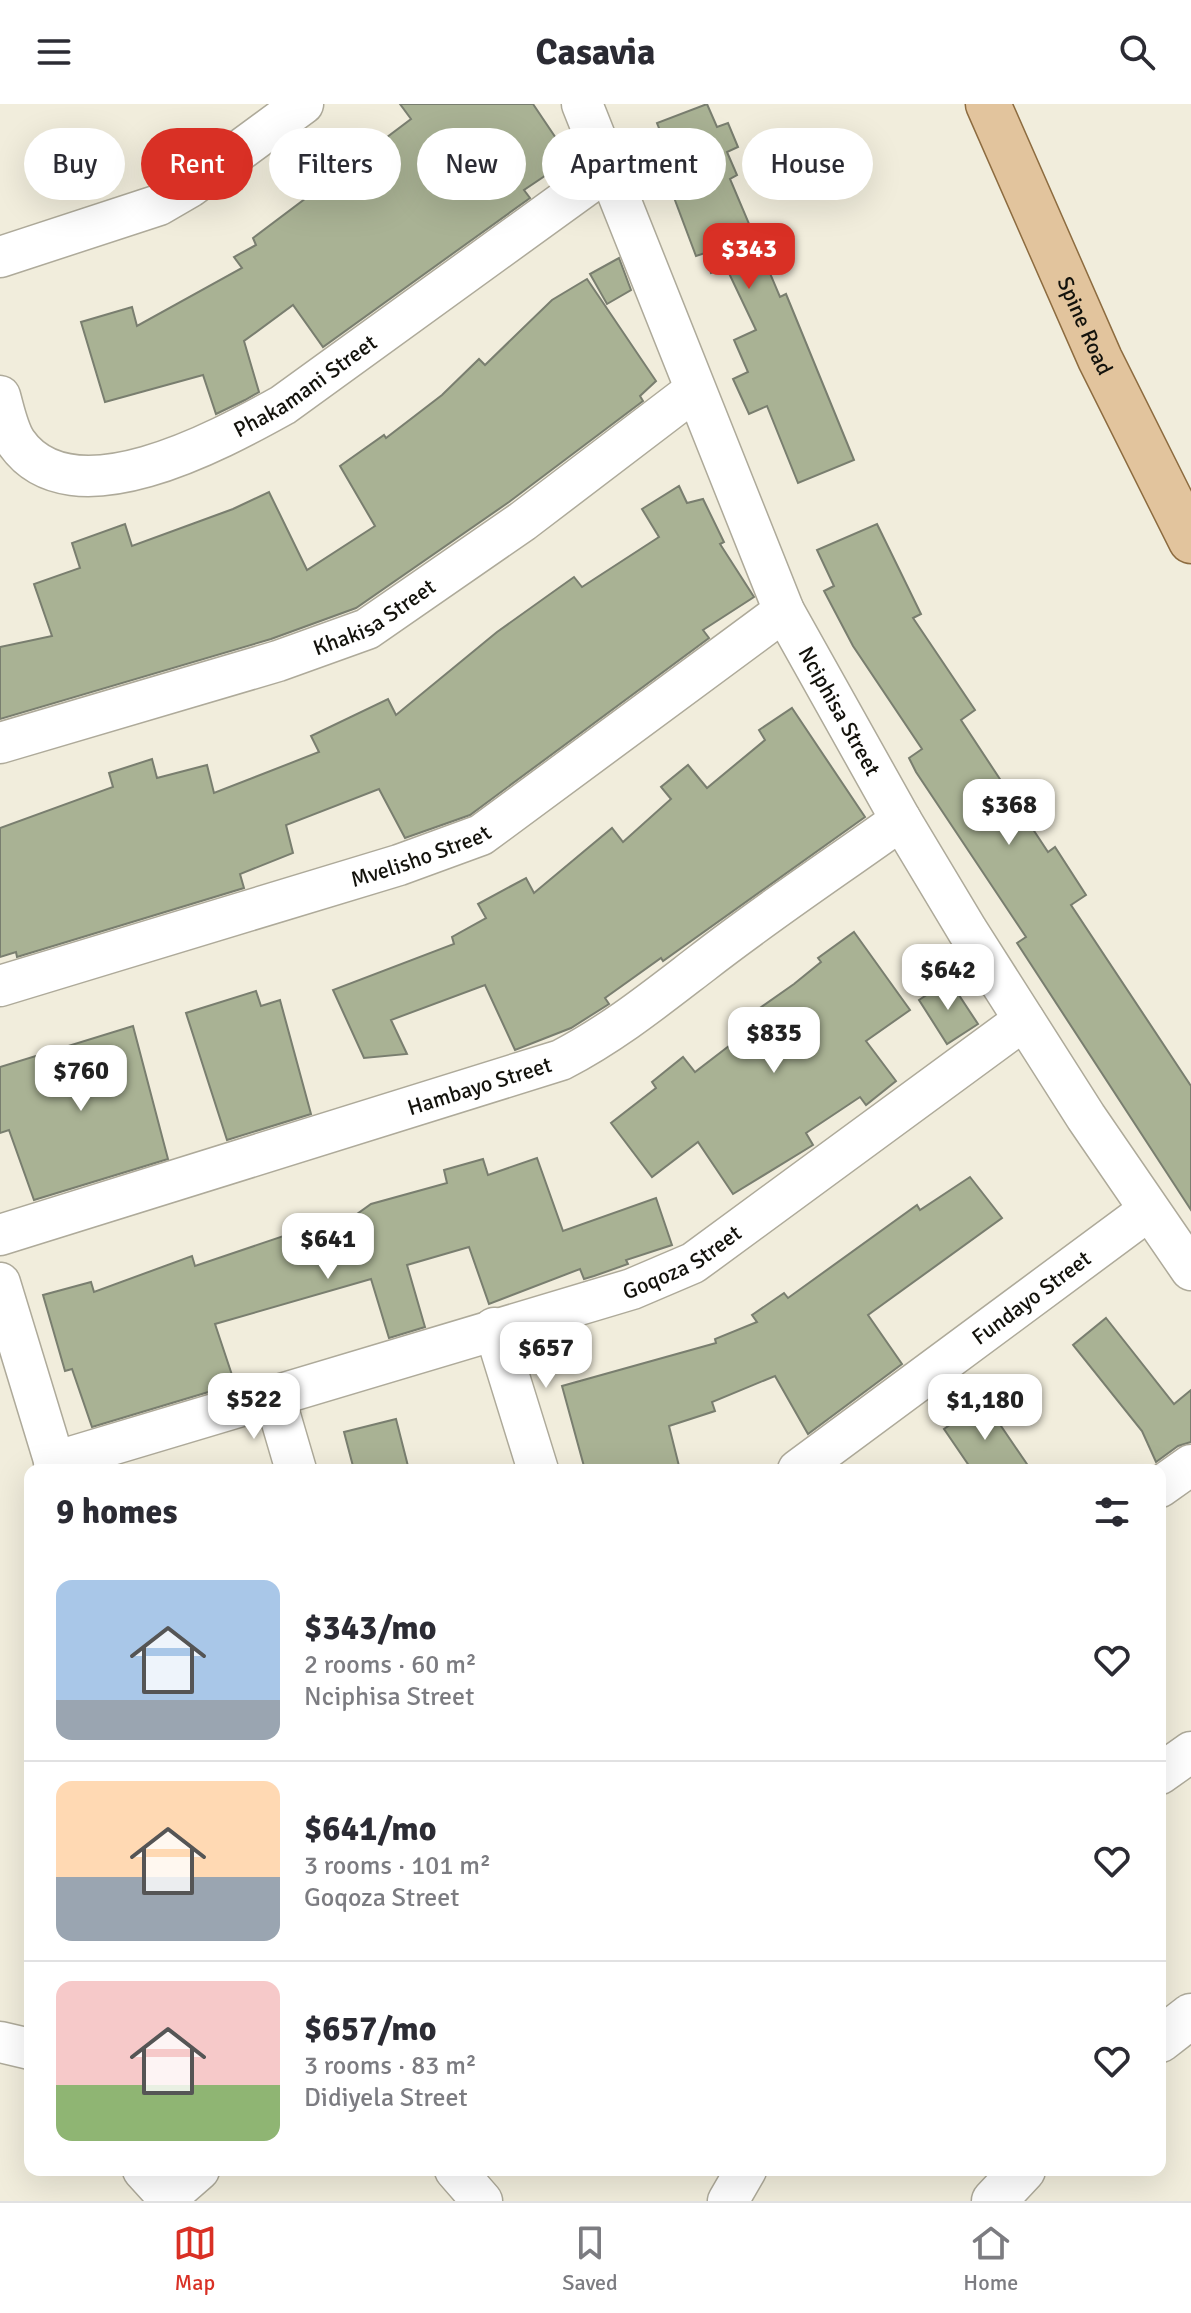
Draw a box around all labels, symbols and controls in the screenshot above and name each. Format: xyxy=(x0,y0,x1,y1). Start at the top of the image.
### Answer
icon: menu xyxy=(32,30,76,74)
text: Casavia xyxy=(536,30,655,75)
icon: search xyxy=(1115,30,1159,74)
chip: Buy xyxy=(24,128,125,200)
chip: Rent xyxy=(141,128,253,200)
chip: Filters xyxy=(269,128,401,200)
chip: New xyxy=(417,128,526,200)
chip: Apartment xyxy=(542,128,726,200)
chip: House xyxy=(742,128,873,200)
pin: $343 xyxy=(702,223,796,291)
text: $343 xyxy=(721,233,777,265)
street label: Spine Road xyxy=(1051,272,1119,380)
street label: Phakamani Street xyxy=(229,329,382,443)
street label: Khakisa Street xyxy=(309,573,441,661)
street label: Nciphisa Street xyxy=(792,641,886,781)
pin: $368 xyxy=(962,779,1056,847)
text: $368 xyxy=(981,789,1037,821)
street label: Mvelisho Street xyxy=(347,819,497,893)
pin: $642 xyxy=(901,944,995,1012)
text: $642 xyxy=(920,954,976,986)
pin: $835 xyxy=(727,1007,821,1075)
text: $835 xyxy=(746,1017,802,1049)
pin: $760 xyxy=(34,1045,128,1113)
street label: Hambayo Street xyxy=(404,1051,555,1121)
text: $760 xyxy=(53,1055,109,1087)
pin: $641 xyxy=(281,1213,375,1281)
street label: Goqoza Street xyxy=(620,1219,747,1305)
text: $641 xyxy=(300,1223,356,1255)
street label: Fundayo Street xyxy=(967,1245,1096,1351)
pin: $657 xyxy=(499,1322,593,1390)
text: $657 xyxy=(518,1332,574,1364)
pin: $522 xyxy=(207,1373,301,1441)
pin: $1,180 xyxy=(920,1374,1050,1442)
text: $522 xyxy=(226,1383,282,1415)
text: $1,180 xyxy=(946,1384,1024,1416)
icon: filters xyxy=(1090,1490,1134,1534)
text: 9 homes xyxy=(56,1491,177,1533)
text: $343/mo xyxy=(304,1607,437,1649)
icon: home xyxy=(120,1612,216,1708)
icon: heart xyxy=(1090,1638,1134,1682)
text: 2 rooms · 60 m² xyxy=(304,1649,477,1681)
text: Nciphisa Street xyxy=(304,1681,474,1713)
text: $641/mo xyxy=(304,1808,437,1850)
icon: home xyxy=(120,1813,216,1909)
icon: heart xyxy=(1090,1839,1134,1883)
text: 3 rooms · 101 m² xyxy=(304,1850,491,1882)
text: Goqoza Street xyxy=(304,1882,459,1914)
text: $657/mo xyxy=(304,2008,437,2050)
icon: home xyxy=(120,2013,216,2109)
icon: heart xyxy=(1090,2039,1134,2083)
text: 3 rooms · 83 m² xyxy=(304,2050,477,2082)
text: Didiyela Street xyxy=(304,2082,468,2114)
tab: Map xyxy=(173,2221,217,2296)
tab: Saved xyxy=(562,2221,618,2296)
tab: Home xyxy=(963,2221,1018,2296)

